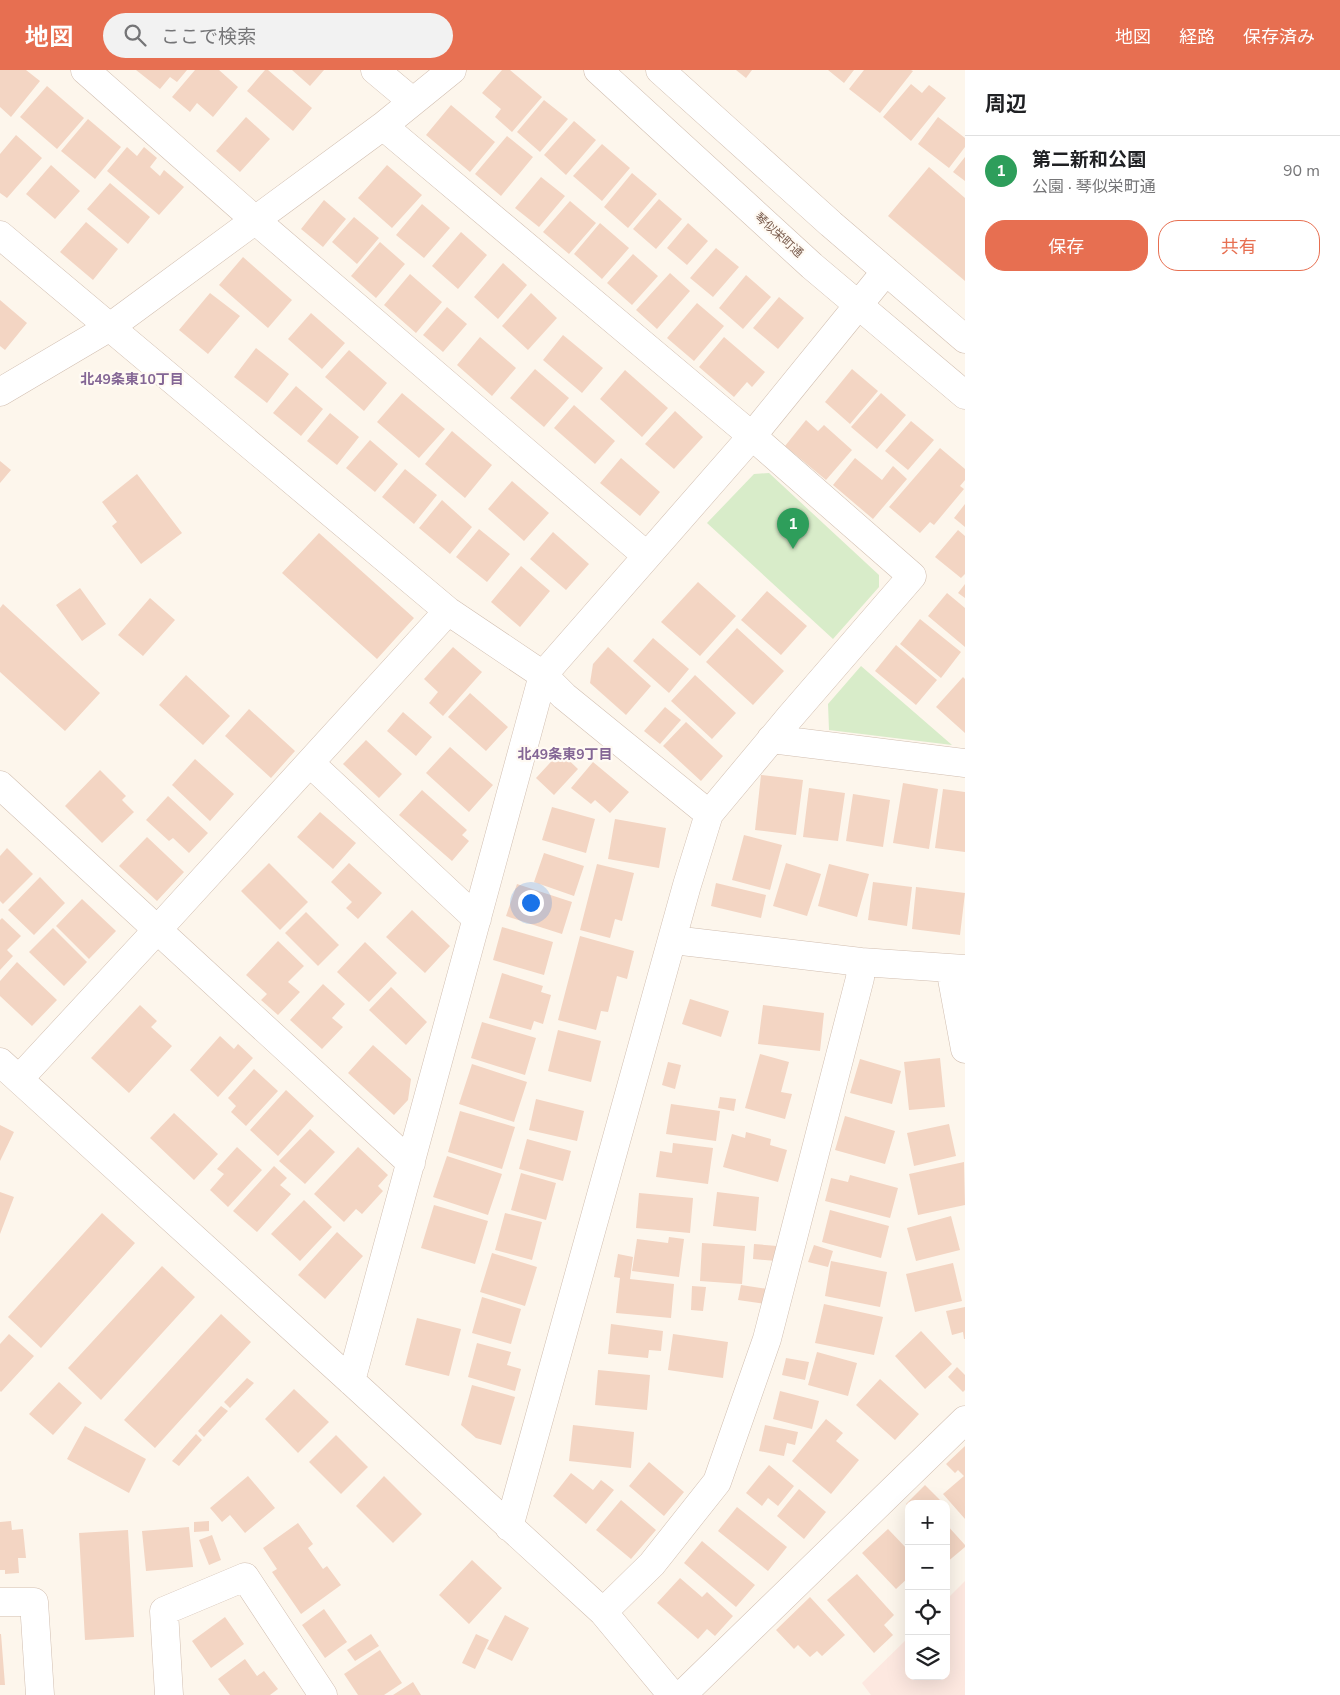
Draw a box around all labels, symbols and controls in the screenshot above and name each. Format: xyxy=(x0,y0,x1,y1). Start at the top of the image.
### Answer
search box xyxy=(103,13,453,58)
text: 地図 xyxy=(25,21,73,53)
icon: search xyxy=(121,21,149,49)
text: ここで検索 xyxy=(161,24,256,50)
text: 地図 xyxy=(1115,25,1151,49)
text: 経路 xyxy=(1179,25,1215,49)
text: 保存済み xyxy=(1243,25,1315,49)
text: 周辺 xyxy=(985,90,1027,118)
text: 第二新和公園 xyxy=(1032,147,1146,173)
text: 1 xyxy=(996,160,1006,182)
text: 90 m xyxy=(1283,160,1320,182)
text: 公園 · 琴似栄町通 xyxy=(1032,176,1156,198)
street label: 琴似栄町通 xyxy=(751,209,807,261)
button: 保存 xyxy=(985,220,1148,271)
button: 共有 xyxy=(1158,220,1320,271)
district label: 北49条東10丁目 xyxy=(80,370,184,389)
pin: 1 xyxy=(777,508,809,549)
district label: 北49条東9丁目 xyxy=(517,745,613,764)
your location xyxy=(518,890,544,916)
map controls xyxy=(905,1500,950,1680)
button: + xyxy=(905,1500,950,1545)
button: − xyxy=(905,1545,950,1590)
button: locate xyxy=(905,1590,950,1635)
button: layers xyxy=(905,1635,950,1680)

